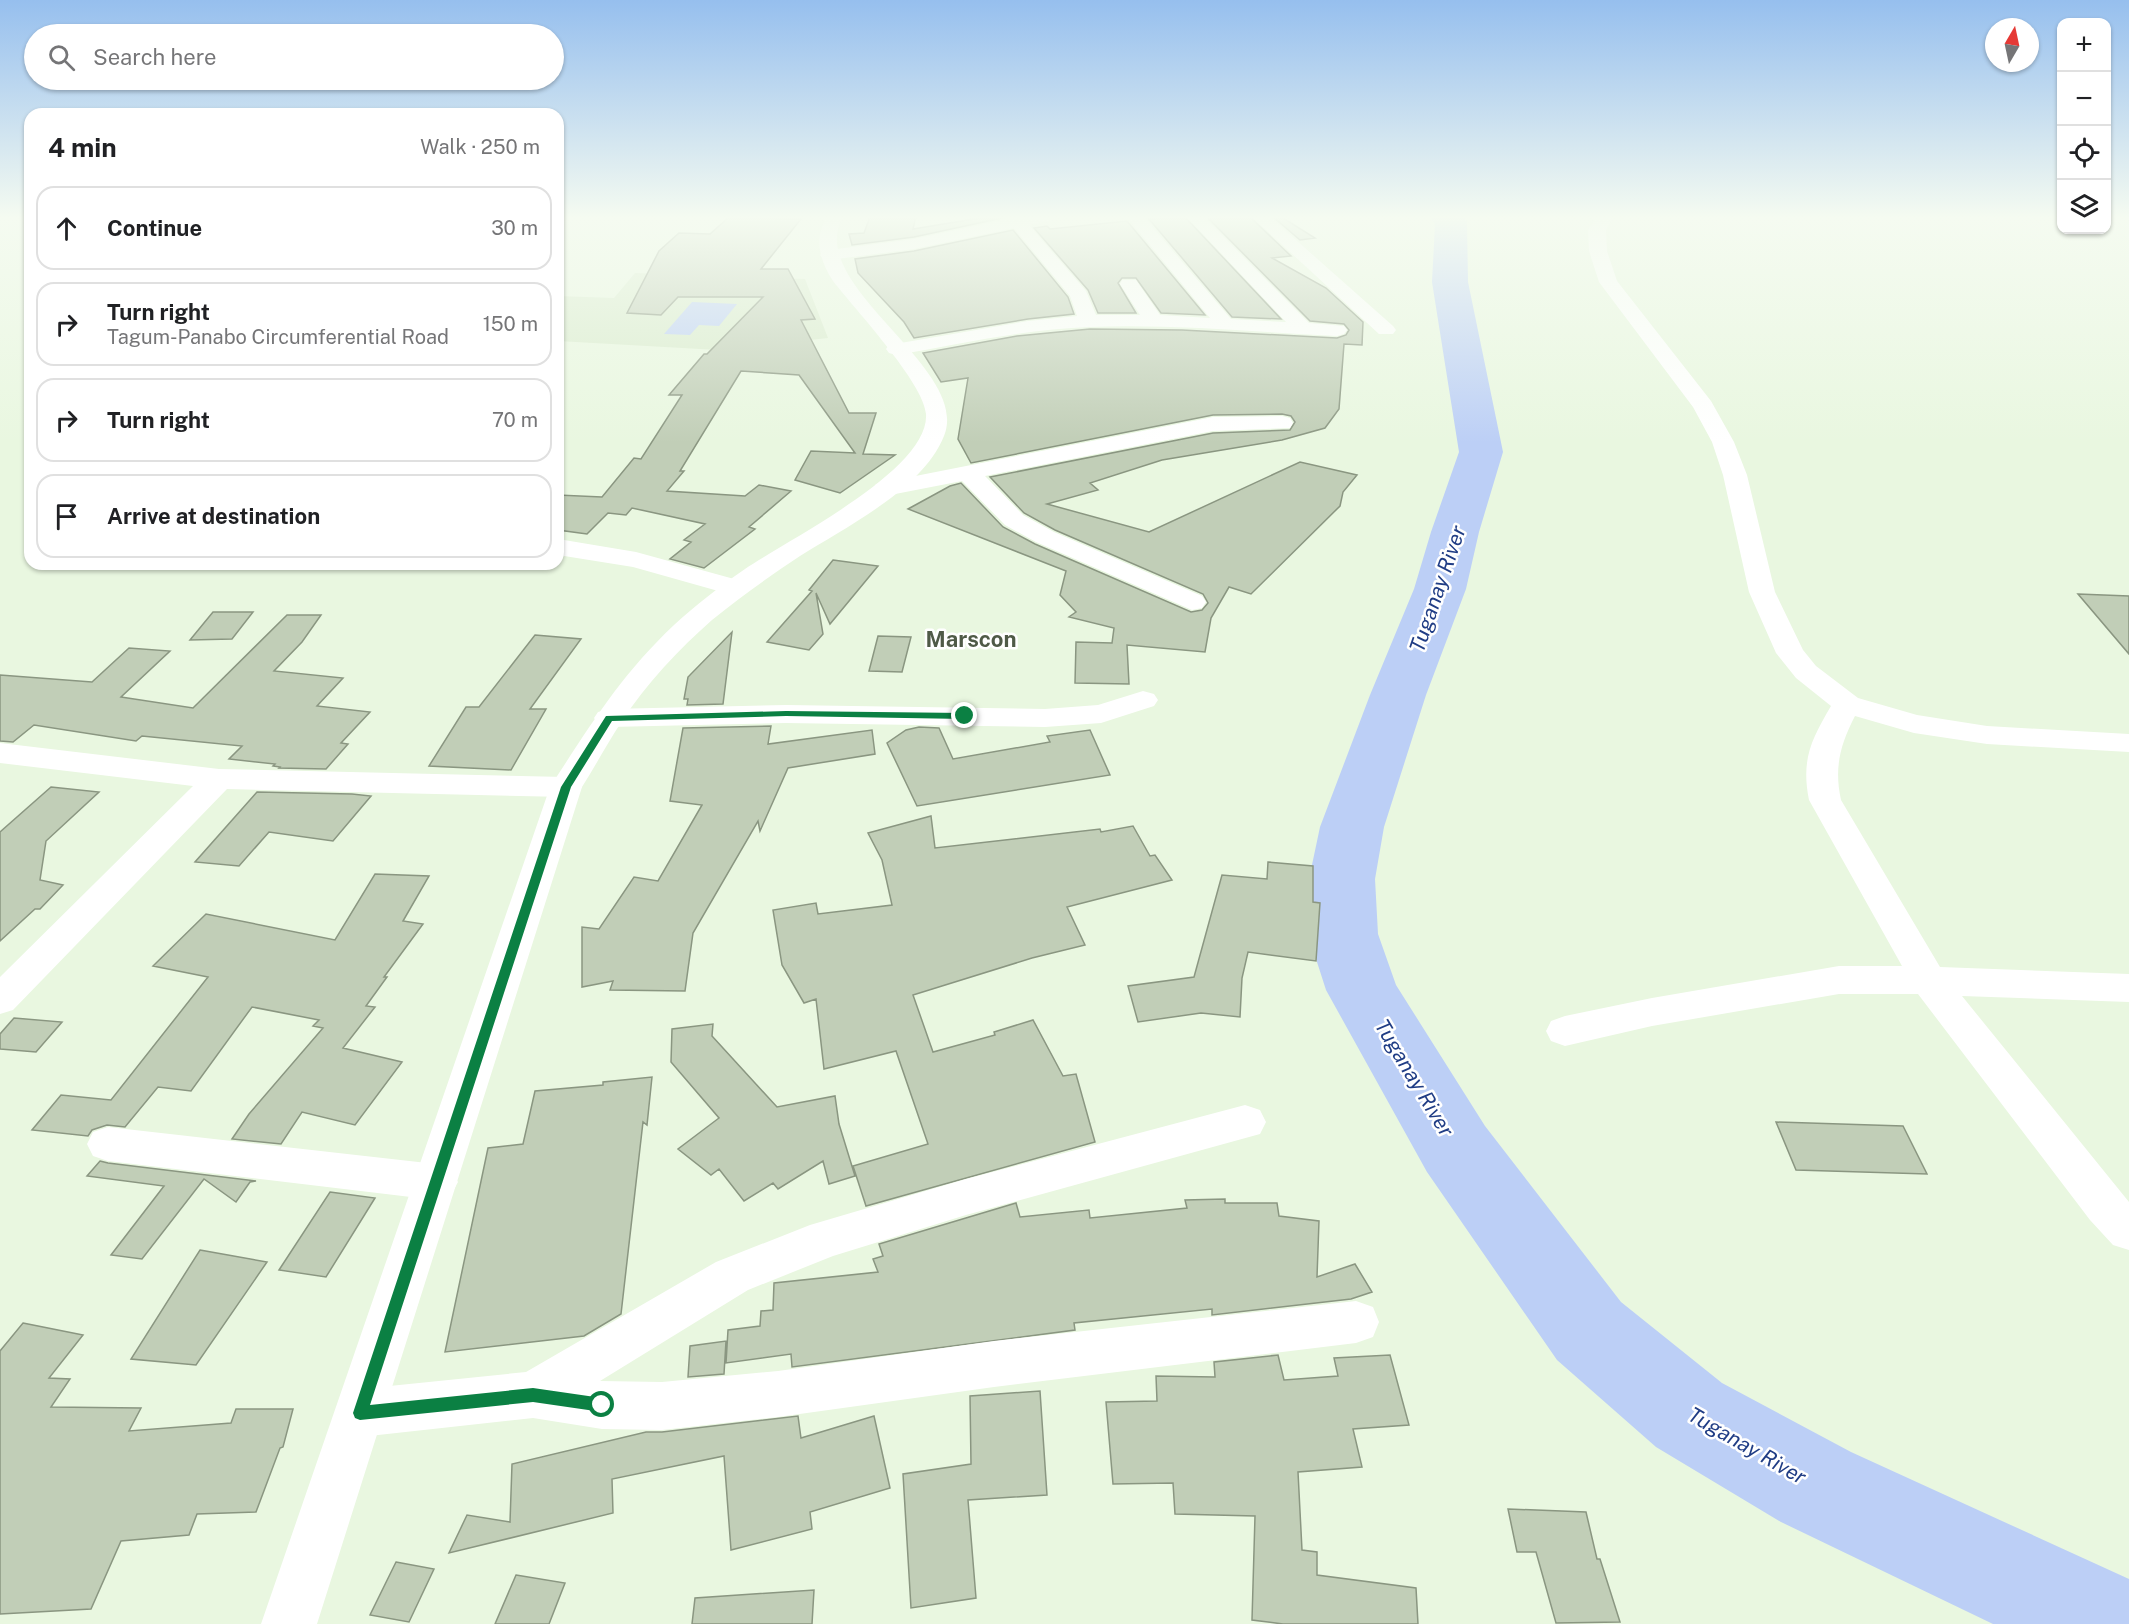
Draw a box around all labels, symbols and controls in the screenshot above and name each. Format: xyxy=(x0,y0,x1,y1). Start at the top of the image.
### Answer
north arrow xyxy=(1985,18,2039,72)
map controls xyxy=(2057,18,2111,234)
button: + xyxy=(2057,18,2111,72)
search box xyxy=(24,24,564,90)
icon: search xyxy=(45,41,78,74)
text: Search here xyxy=(93,44,217,70)
button: − xyxy=(2057,72,2111,126)
button: locate xyxy=(2057,126,2111,180)
text: 4 min xyxy=(48,132,117,163)
text: Walk · 250 m xyxy=(420,135,540,159)
button: layers xyxy=(2057,180,2111,234)
icon: ahead xyxy=(50,212,83,245)
text: Continue xyxy=(107,215,202,241)
text: 30 m xyxy=(491,216,538,240)
text: Turn right xyxy=(107,299,210,325)
icon: right xyxy=(50,308,83,341)
text: 150 m xyxy=(483,312,538,336)
text: Tagum-Panabo Circumferential Road xyxy=(107,325,449,349)
icon: right xyxy=(50,404,83,437)
text: Turn right xyxy=(107,407,210,433)
text: 70 m xyxy=(492,408,538,432)
icon: arrive xyxy=(50,500,83,533)
text: Arrive at destination xyxy=(107,503,320,529)
water label: Tuganay River xyxy=(1404,521,1471,655)
district label: Marscon xyxy=(926,626,1016,652)
route end xyxy=(951,702,977,728)
water label: Tuganay River xyxy=(1370,1015,1460,1142)
route start xyxy=(588,1391,614,1417)
water label: Tuganay River xyxy=(1684,1402,1812,1490)

